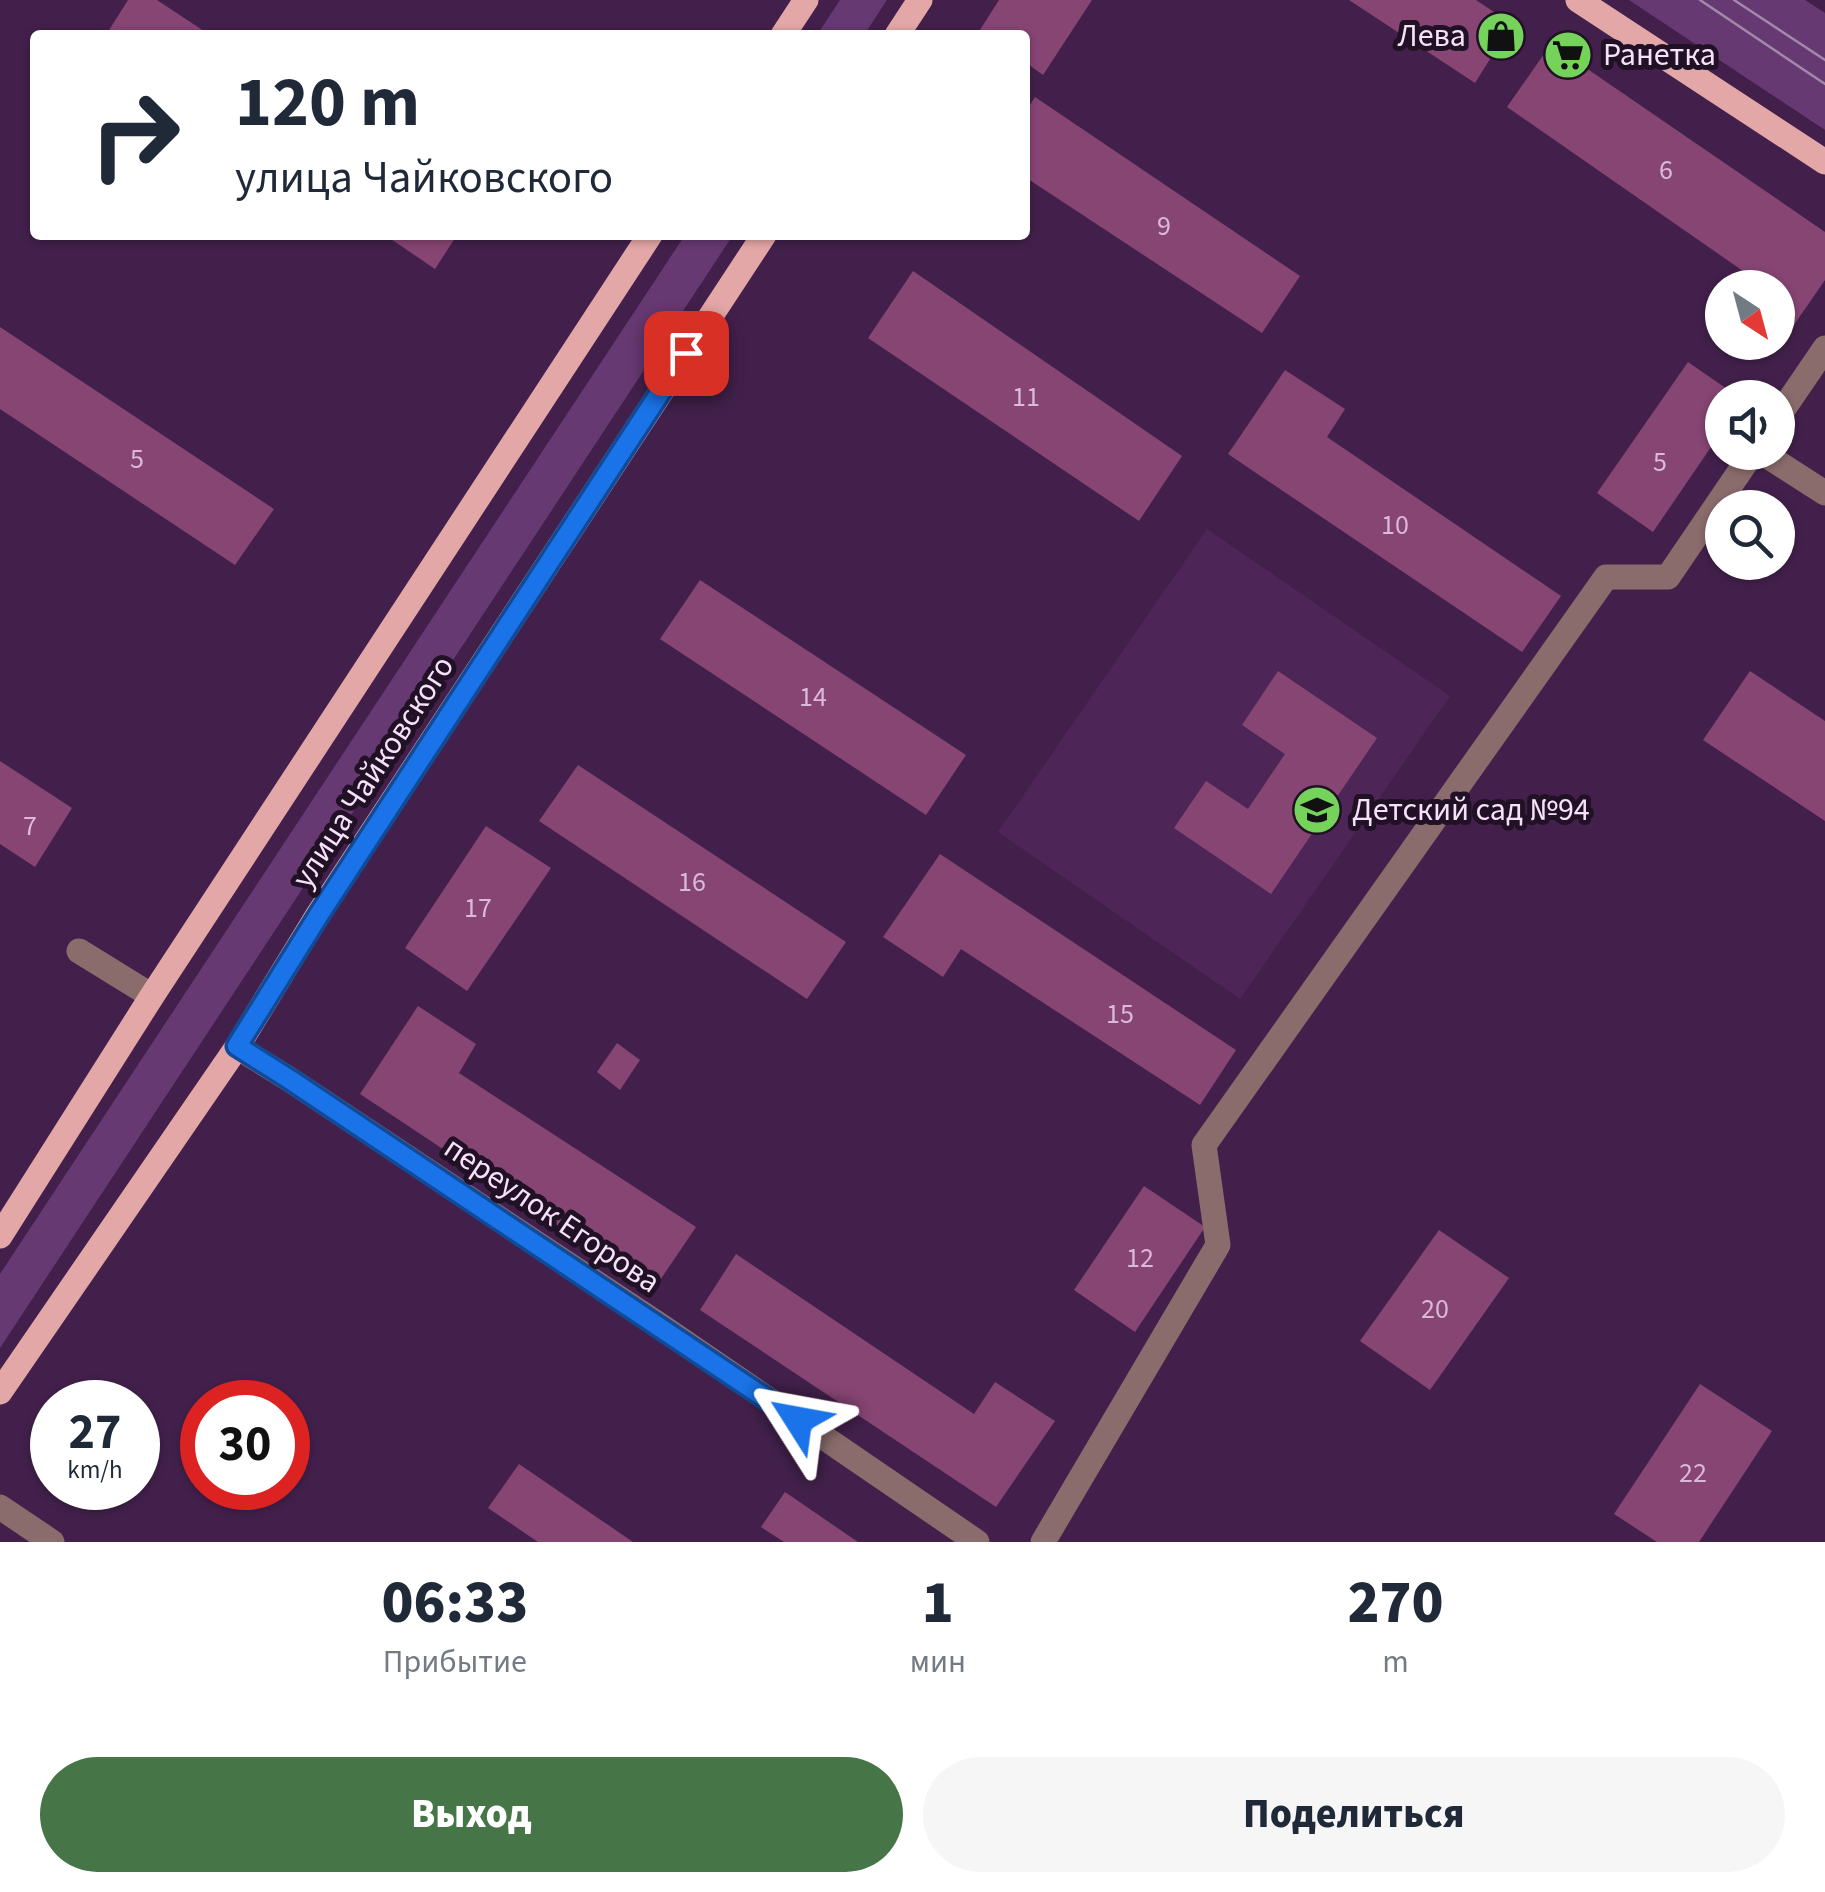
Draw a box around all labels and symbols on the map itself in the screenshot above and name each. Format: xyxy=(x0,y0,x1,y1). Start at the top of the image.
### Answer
shop icon: Лева xyxy=(1475,10,1527,62)
place label: Лева xyxy=(1398,13,1466,59)
supermarket icon: Ранетка xyxy=(1542,29,1594,81)
place label: Ранетка xyxy=(1603,32,1716,78)
house number: 6 xyxy=(1659,150,1673,190)
house number: 9 xyxy=(1157,206,1171,246)
north arrow xyxy=(1705,270,1795,360)
pin xyxy=(644,311,729,396)
house number: 11 xyxy=(1012,377,1040,417)
house number: 5 xyxy=(130,439,144,479)
house number: 5 xyxy=(1653,442,1667,482)
house number: 10 xyxy=(1381,505,1409,545)
street label: улица Чайковского xyxy=(280,647,466,897)
house number: 14 xyxy=(799,677,827,717)
school or university icon: Детский сад №94 xyxy=(1291,784,1343,836)
place label: Детский сад №94 xyxy=(1352,787,1590,833)
house number: 7 xyxy=(23,806,37,846)
house number: 16 xyxy=(678,862,706,902)
house number: 17 xyxy=(464,888,492,928)
house number: 15 xyxy=(1106,994,1134,1034)
street label: переулок Егорова xyxy=(435,1125,669,1305)
house number: 12 xyxy=(1126,1238,1154,1278)
house number: 20 xyxy=(1421,1289,1449,1329)
position arrow xyxy=(746,1368,850,1472)
speed limit sign: 30 xyxy=(180,1380,310,1510)
house number: 22 xyxy=(1679,1453,1707,1493)

